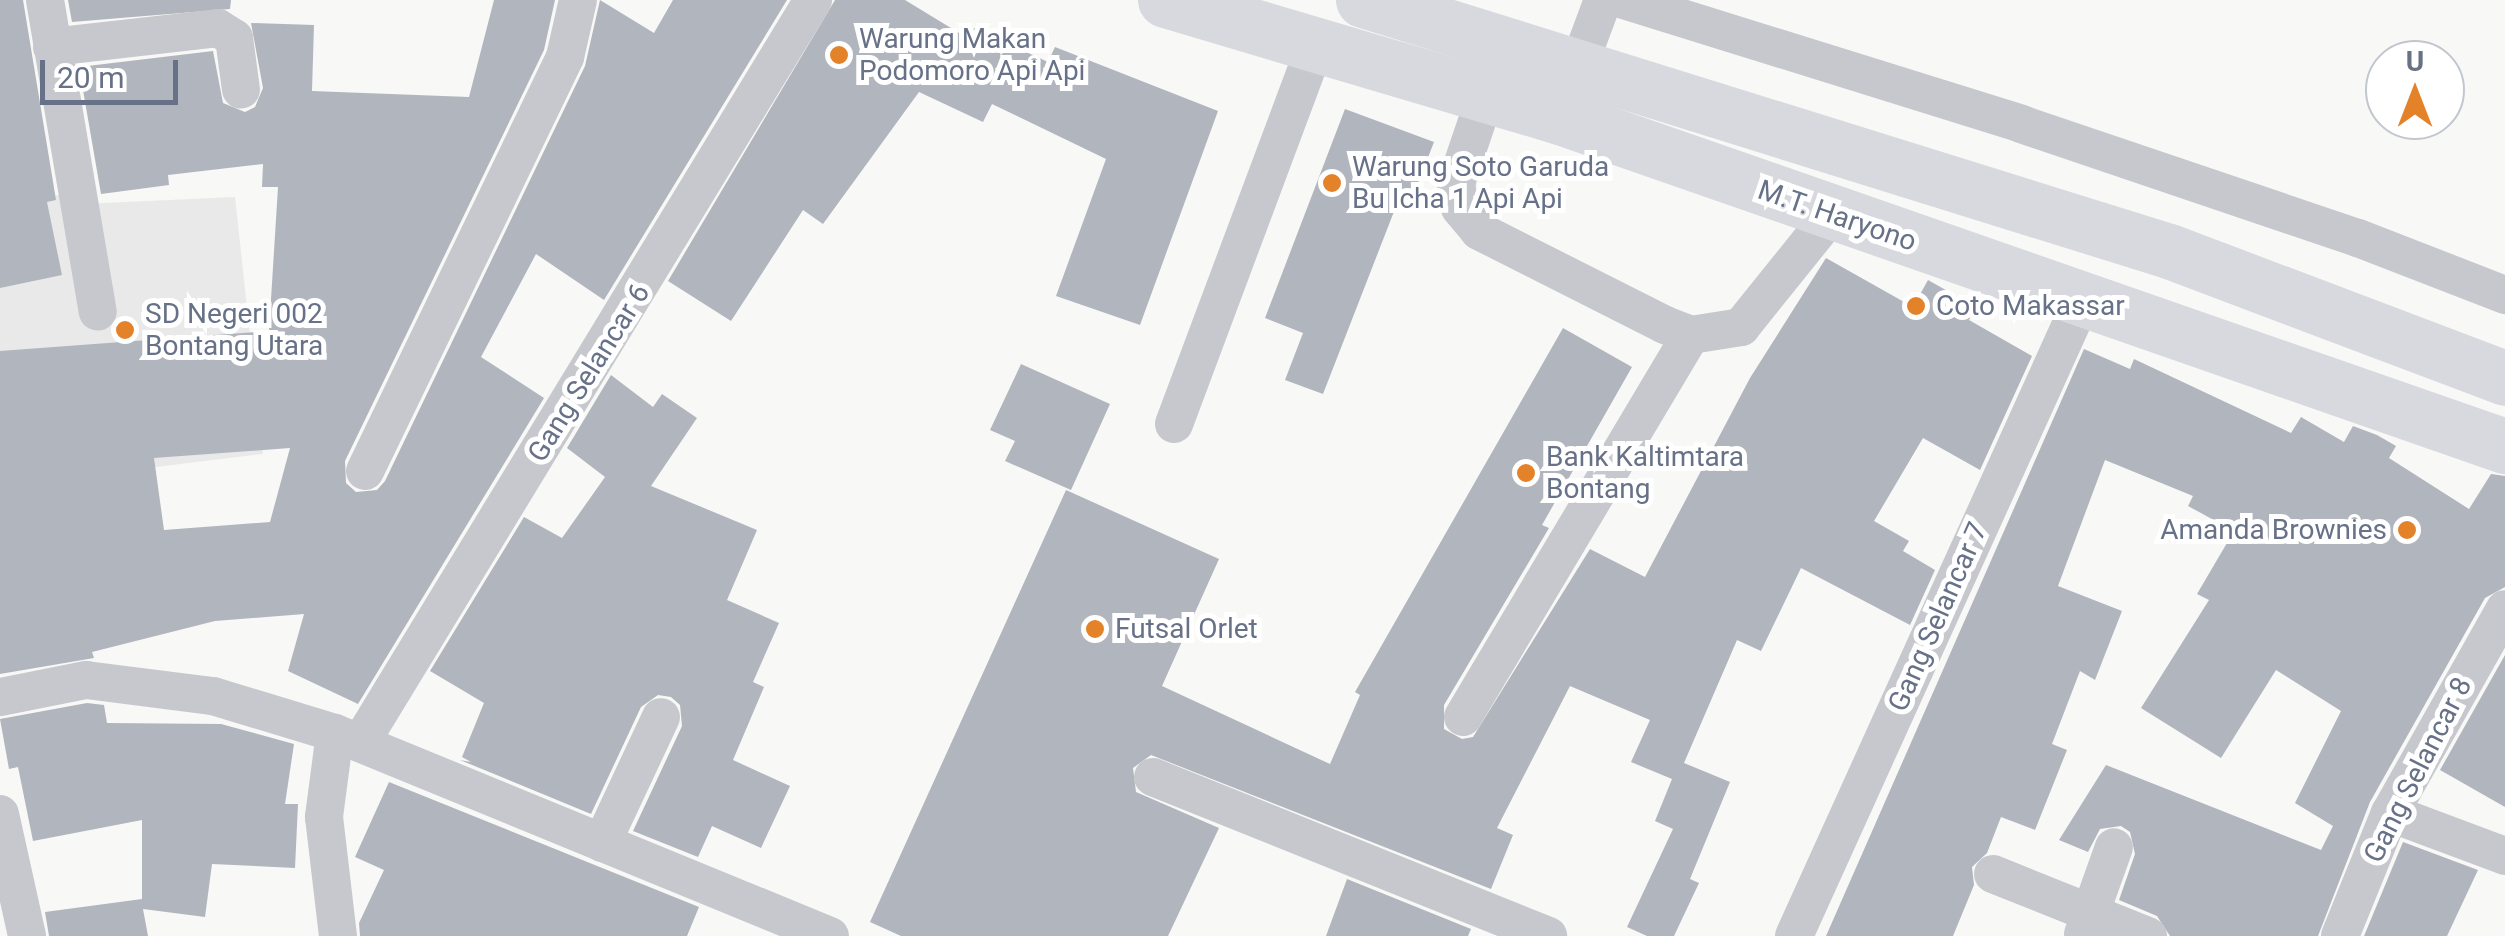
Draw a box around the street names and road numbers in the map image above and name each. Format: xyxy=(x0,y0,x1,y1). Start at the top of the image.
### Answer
street label: M.T. Haryono xyxy=(1753,173,1921,259)
street label: Gang Selancar 6 xyxy=(521,278,657,468)
street label: Gang Selancar 7 xyxy=(1881,517,1995,717)
street label: Gang Selancar 8 xyxy=(2357,672,2479,868)

